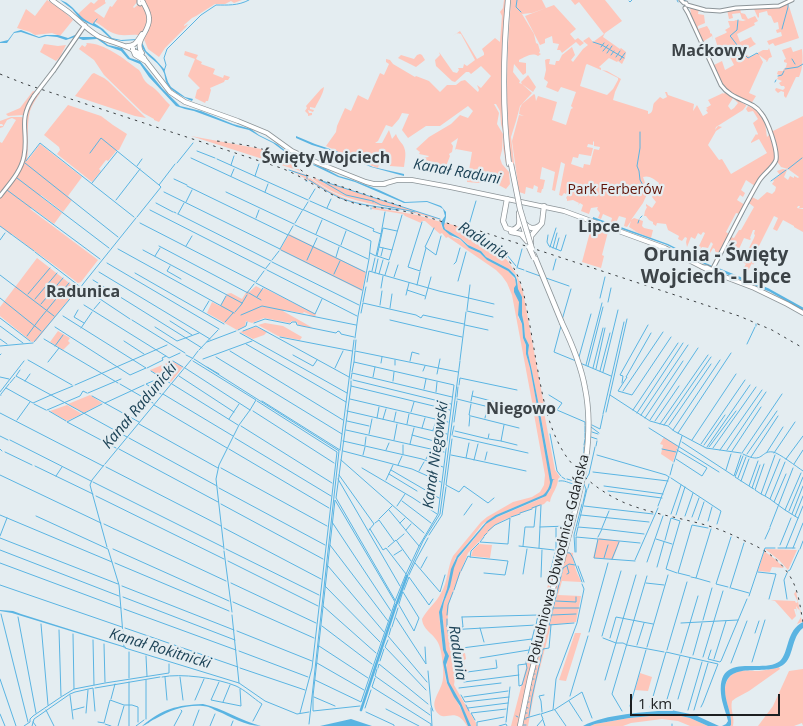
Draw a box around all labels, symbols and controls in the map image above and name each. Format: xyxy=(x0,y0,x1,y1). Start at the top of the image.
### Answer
district label: Maćkowy xyxy=(671,41,747,61)
district label: Święty Wojciech xyxy=(262,148,390,168)
water label: Kanał Raduni xyxy=(412,155,502,189)
park label: Park Ferberów xyxy=(567,182,663,198)
district label: Lipce xyxy=(578,217,620,237)
water label: Radunia xyxy=(455,218,511,264)
district label: Orunia - Święty Wojciech - Lipce xyxy=(641,245,791,289)
district label: Radunica xyxy=(46,282,120,302)
water label: Kanał Radunicki xyxy=(99,359,181,453)
district label: Niegowo xyxy=(486,399,556,419)
water label: Kanał Niegowski xyxy=(420,400,452,510)
street label: Południowa Obwodnica Gdańska xyxy=(525,453,593,665)
water label: Radunia xyxy=(444,624,470,682)
water label: Kanał Rokitnicki xyxy=(107,625,213,673)
scale bar xyxy=(633,684,783,716)
text: 1 km xyxy=(638,693,672,713)

